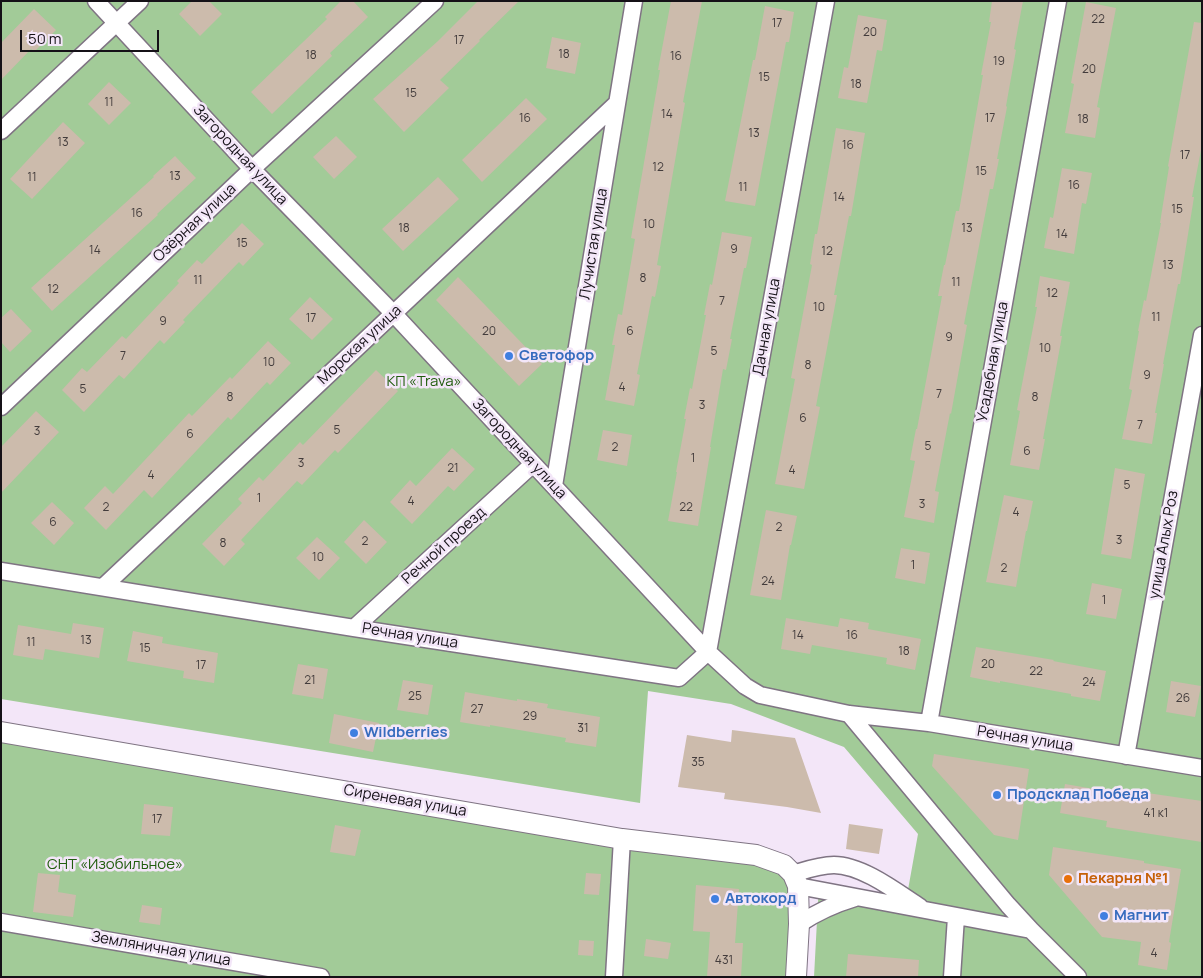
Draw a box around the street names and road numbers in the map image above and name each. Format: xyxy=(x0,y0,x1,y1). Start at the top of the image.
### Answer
street label: Загородная улица xyxy=(189,101,291,209)
street label: Озёрная улица xyxy=(150,180,240,266)
street label: Лучистая улица xyxy=(576,187,612,301)
street label: Дачная улица xyxy=(750,277,784,377)
street label: Усадебная улица xyxy=(974,300,1012,424)
street label: Морская улица xyxy=(314,302,406,388)
street label: Загородная улица xyxy=(468,395,570,503)
street label: улица Алых Роз xyxy=(1146,489,1182,601)
street label: Речной проезд xyxy=(398,504,490,588)
street label: Речная улица xyxy=(361,620,459,652)
street label: Речная улица xyxy=(976,723,1074,755)
street label: Сиреневая улица xyxy=(342,781,468,821)
street label: Земляничная улица xyxy=(90,928,232,970)

